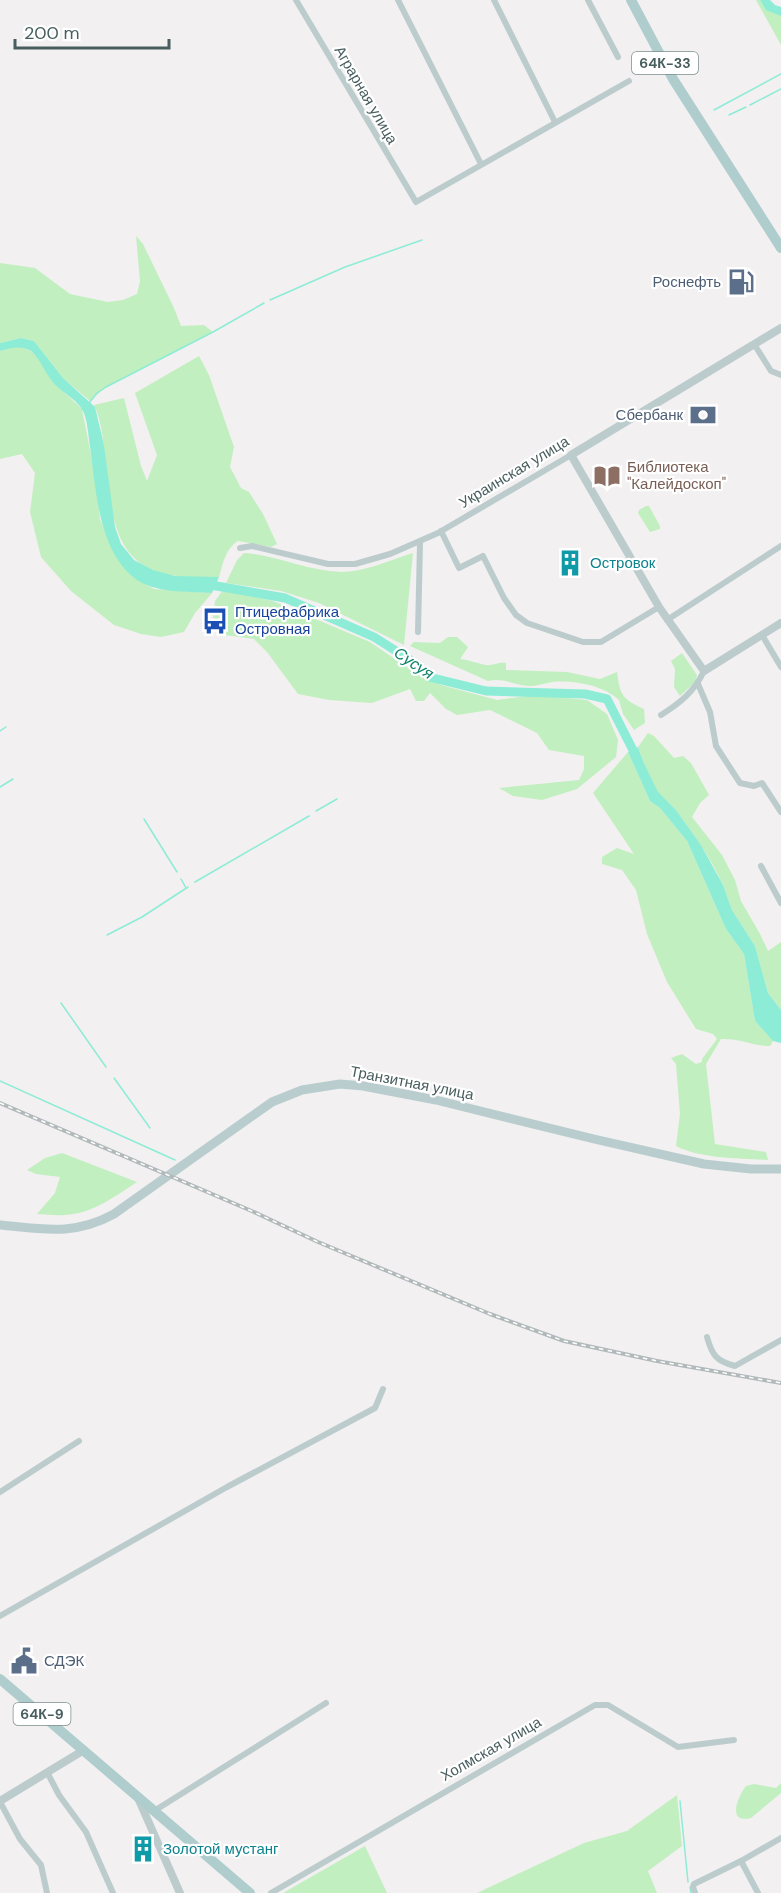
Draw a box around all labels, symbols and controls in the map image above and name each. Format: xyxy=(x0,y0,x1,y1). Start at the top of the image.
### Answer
scale bar xyxy=(15,12,170,50)
text: 200 m xyxy=(24,21,80,45)
street label: Аграрная улица xyxy=(330,42,403,148)
road number: 64К-33 xyxy=(632,52,698,74)
fuel station icon: Роснефть xyxy=(726,267,756,297)
place label: Роснефть xyxy=(652,272,721,292)
bank icon: Сбербанк xyxy=(688,400,718,430)
place label: Сбербанк xyxy=(616,405,683,425)
street label: Украинская улица xyxy=(455,431,573,513)
place label: Библиотека "Калейдоскоп" xyxy=(627,457,726,494)
library icon: Библиотека "Калейдоскоп" xyxy=(592,461,622,491)
building icon: Островок xyxy=(555,548,585,578)
place label: Островок xyxy=(590,553,656,573)
place label: Птицефабрика Островная xyxy=(235,602,340,639)
bus stop icon: Птицефабрика Островная xyxy=(200,606,230,636)
water label: Сусуя xyxy=(390,642,438,684)
street label: Транзитная улица xyxy=(349,1061,476,1105)
public building icon: СДЭК xyxy=(9,1646,39,1676)
place label: СДЭК xyxy=(44,1651,84,1671)
road number: 64К-9 xyxy=(14,1703,70,1725)
street label: Холмская улица xyxy=(437,1712,545,1786)
building icon: Золотой мустанг xyxy=(128,1834,158,1864)
place label: Золотой мустанг xyxy=(163,1839,279,1859)

